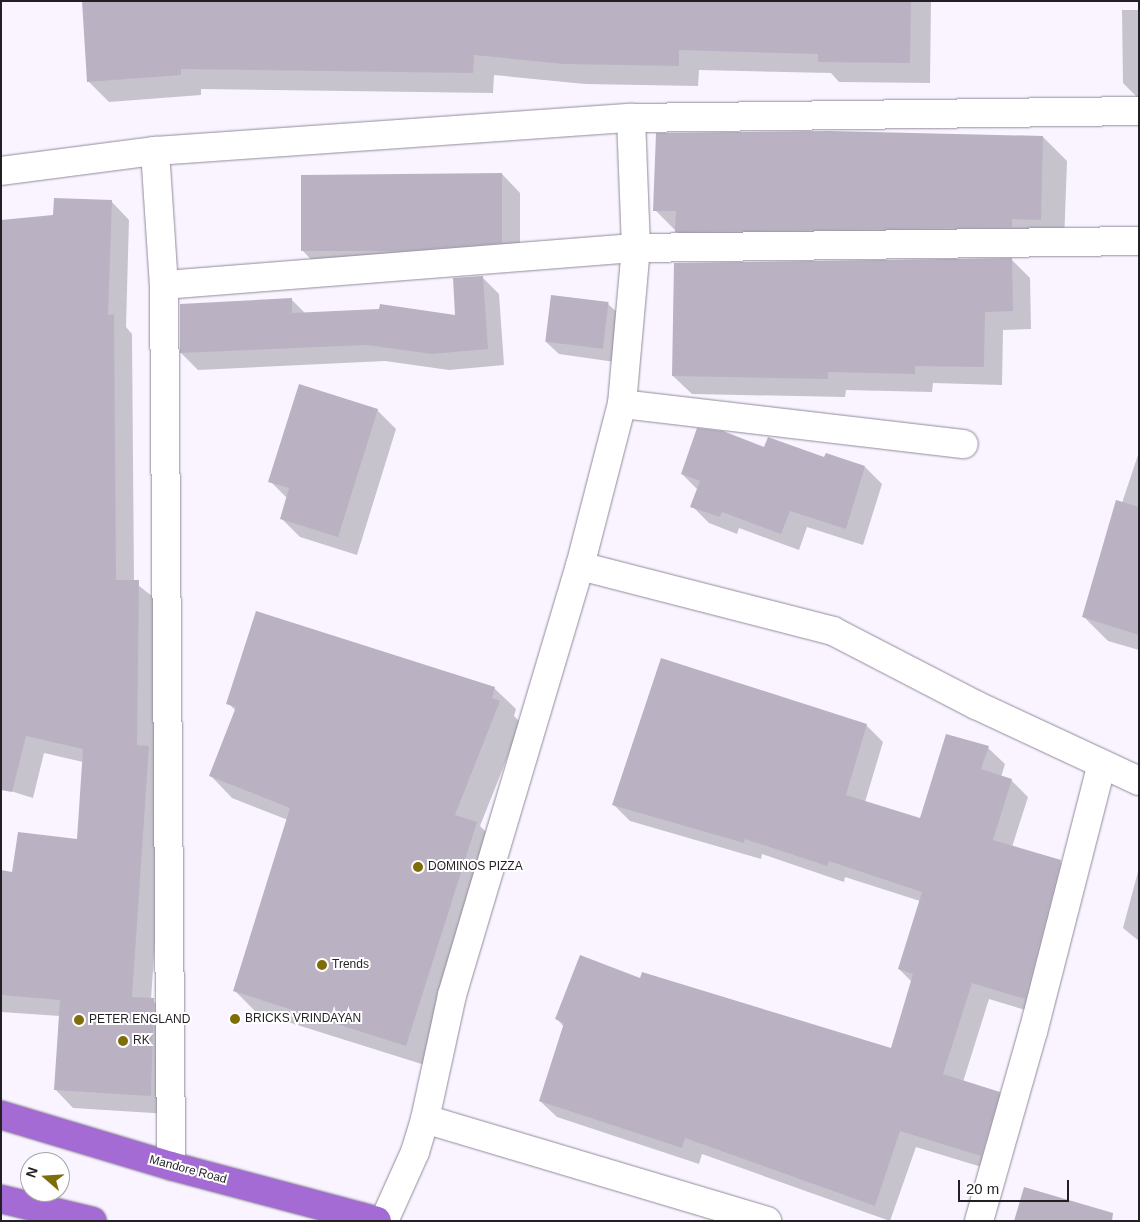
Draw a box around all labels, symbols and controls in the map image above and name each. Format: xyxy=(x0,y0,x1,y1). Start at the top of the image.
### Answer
place label: DOMINOS PIZZA xyxy=(428,860,523,874)
marker: DOMINOS PIZZA xyxy=(412,861,424,873)
place label: Trends xyxy=(332,958,369,972)
marker: Trends xyxy=(316,959,328,971)
place label: BRICKS VRINDAYAN xyxy=(245,1012,361,1026)
place label: PETER ENGLAND xyxy=(89,1013,190,1027)
marker: BRICKS VRINDAYAN xyxy=(229,1013,241,1025)
marker: PETER ENGLAND xyxy=(73,1014,85,1026)
place label: RK xyxy=(133,1034,150,1048)
marker: RK xyxy=(117,1035,129,1047)
north arrow xyxy=(20,1152,70,1202)
street label: Mandore Road xyxy=(148,1153,228,1187)
text: N xyxy=(23,1165,41,1180)
scale bar xyxy=(960,1170,1071,1202)
text: 20 m xyxy=(966,1180,999,1197)

